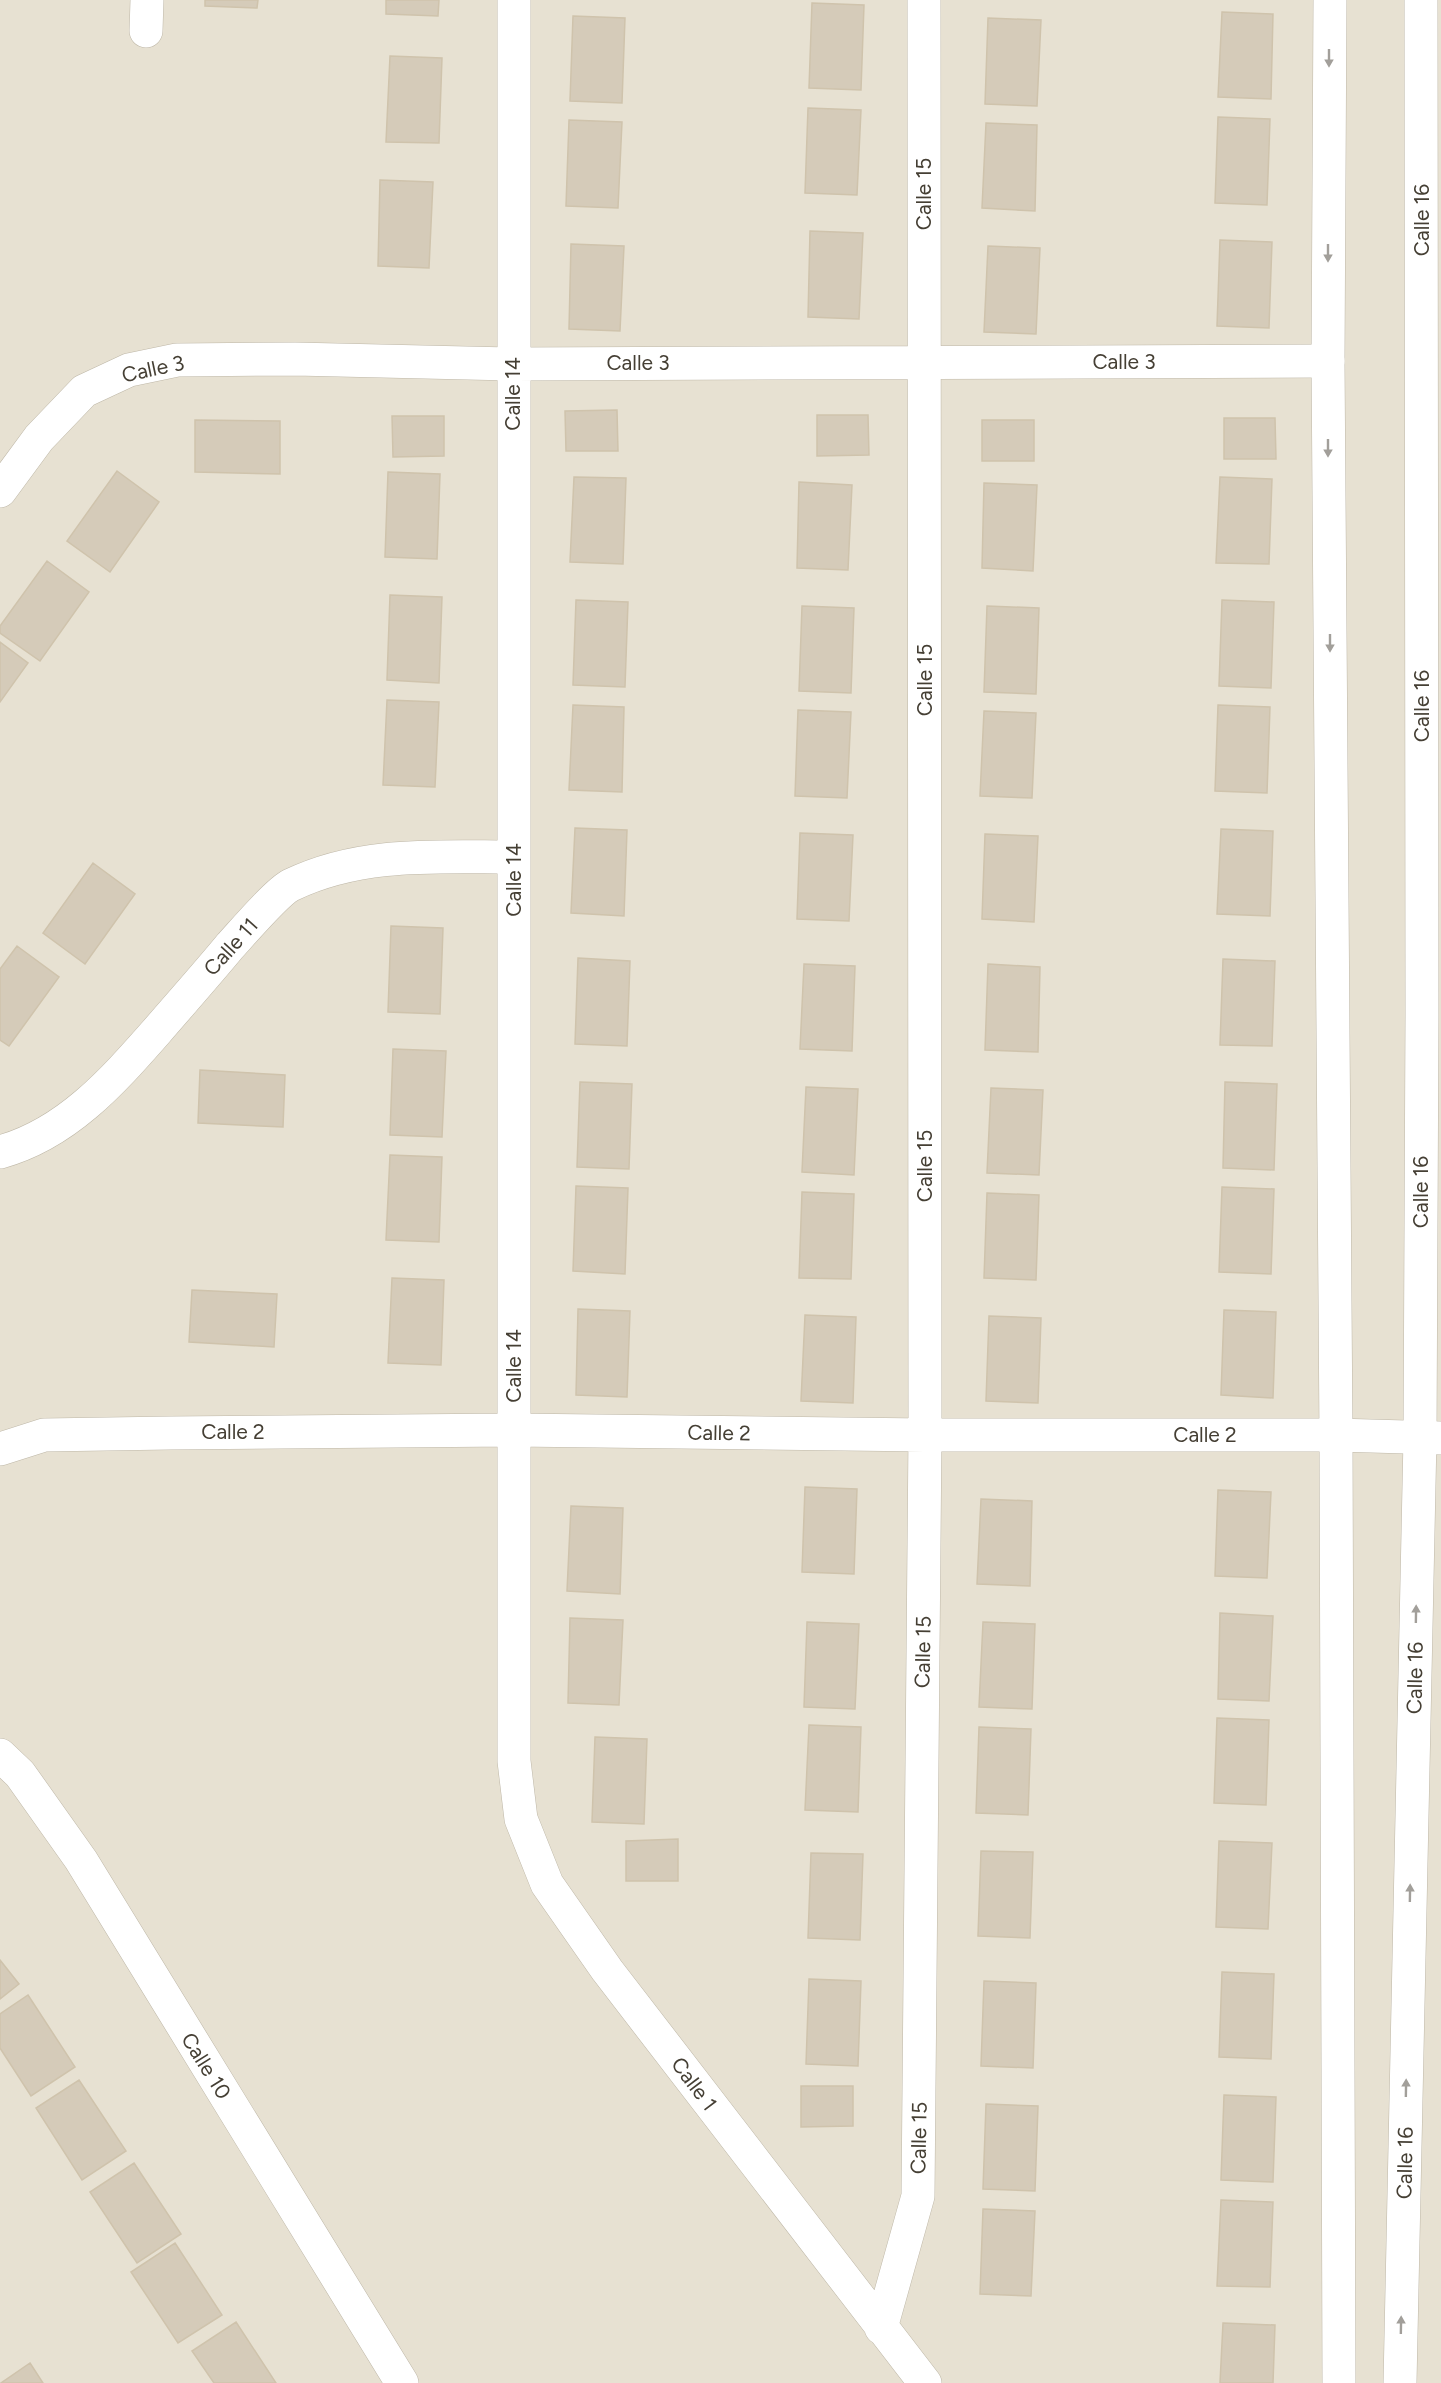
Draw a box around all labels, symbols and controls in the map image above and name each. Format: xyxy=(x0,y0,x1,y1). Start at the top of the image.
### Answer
one-way arrow xyxy=(1325,49,1334,68)
street label: Calle 15 xyxy=(911,158,936,230)
street label: Calle 16 xyxy=(1409,184,1434,256)
one-way arrow xyxy=(1323,244,1333,263)
street label: Calle 3 xyxy=(1092,349,1156,374)
street label: Calle 3 xyxy=(119,350,186,387)
street label: Calle 3 xyxy=(606,350,670,375)
street label: Calle 14 xyxy=(500,357,525,431)
one-way arrow xyxy=(1323,439,1333,458)
one-way arrow xyxy=(1325,634,1335,653)
street label: Calle 15 xyxy=(912,644,937,716)
street label: Calle 16 xyxy=(1409,670,1434,742)
street label: Calle 14 xyxy=(501,843,526,917)
street label: Calle 11 xyxy=(198,913,263,981)
street label: Calle 15 xyxy=(912,1130,937,1202)
street label: Calle 16 xyxy=(1408,1156,1433,1228)
street label: Calle 14 xyxy=(501,1329,526,1403)
street label: Calle 2 xyxy=(201,1419,265,1444)
street label: Calle 2 xyxy=(687,1419,751,1446)
street label: Calle 2 xyxy=(1173,1422,1237,1447)
one-way arrow xyxy=(1411,1604,1421,1623)
street label: Calle 15 xyxy=(909,1616,936,1688)
street label: Calle 16 xyxy=(1401,1642,1428,1714)
one-way arrow xyxy=(1406,1883,1415,1902)
street label: Calle 10 xyxy=(176,2028,237,2104)
street label: Calle 1 xyxy=(666,2052,723,2115)
one-way arrow xyxy=(1401,2078,1411,2097)
street label: Calle 15 xyxy=(905,2102,932,2174)
street label: Calle 16 xyxy=(1391,2127,1418,2199)
one-way arrow xyxy=(1396,2315,1406,2334)

